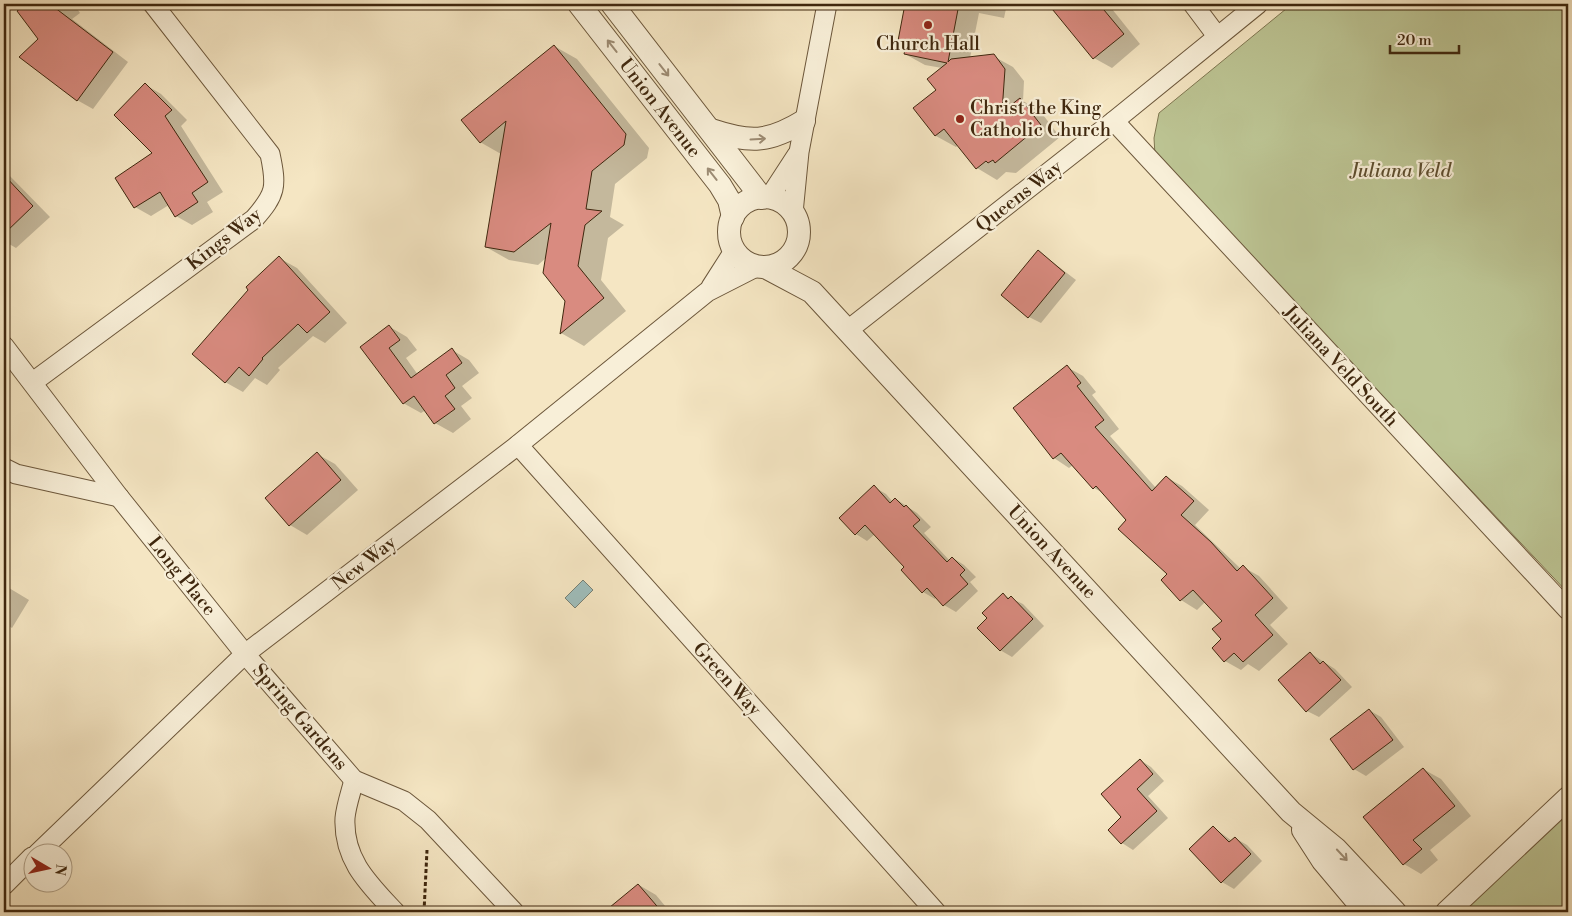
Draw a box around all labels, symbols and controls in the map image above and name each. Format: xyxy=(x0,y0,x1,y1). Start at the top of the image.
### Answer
marker: Church Hall xyxy=(922,19,934,31)
scale bar xyxy=(1390,22,1458,54)
text: 20 m xyxy=(1397,31,1432,50)
place label: Church Hall xyxy=(876,32,980,56)
one-way arrow xyxy=(607,39,617,53)
street label: Union Avenue xyxy=(614,53,706,163)
one-way arrow xyxy=(658,63,669,76)
place label: Christ the King Catholic Church xyxy=(970,96,1111,142)
marker: Christ the King Catholic Church xyxy=(954,113,966,125)
one-way arrow xyxy=(750,135,766,144)
street label: Queens Way xyxy=(971,154,1068,237)
park label: Juliana Veld xyxy=(1349,159,1452,183)
one-way arrow xyxy=(707,167,717,181)
street label: Kings Way xyxy=(182,202,267,276)
street label: Juliana Veld South xyxy=(1278,299,1404,432)
street label: Union Avenue xyxy=(1002,500,1102,604)
street label: New Way xyxy=(327,530,402,596)
street label: Long Place xyxy=(143,531,221,621)
street label: Green Way xyxy=(688,637,767,721)
street label: Spring Gardens xyxy=(247,659,353,775)
north arrow xyxy=(22,844,72,894)
one-way arrow xyxy=(1336,849,1348,862)
text: N xyxy=(50,863,70,877)

